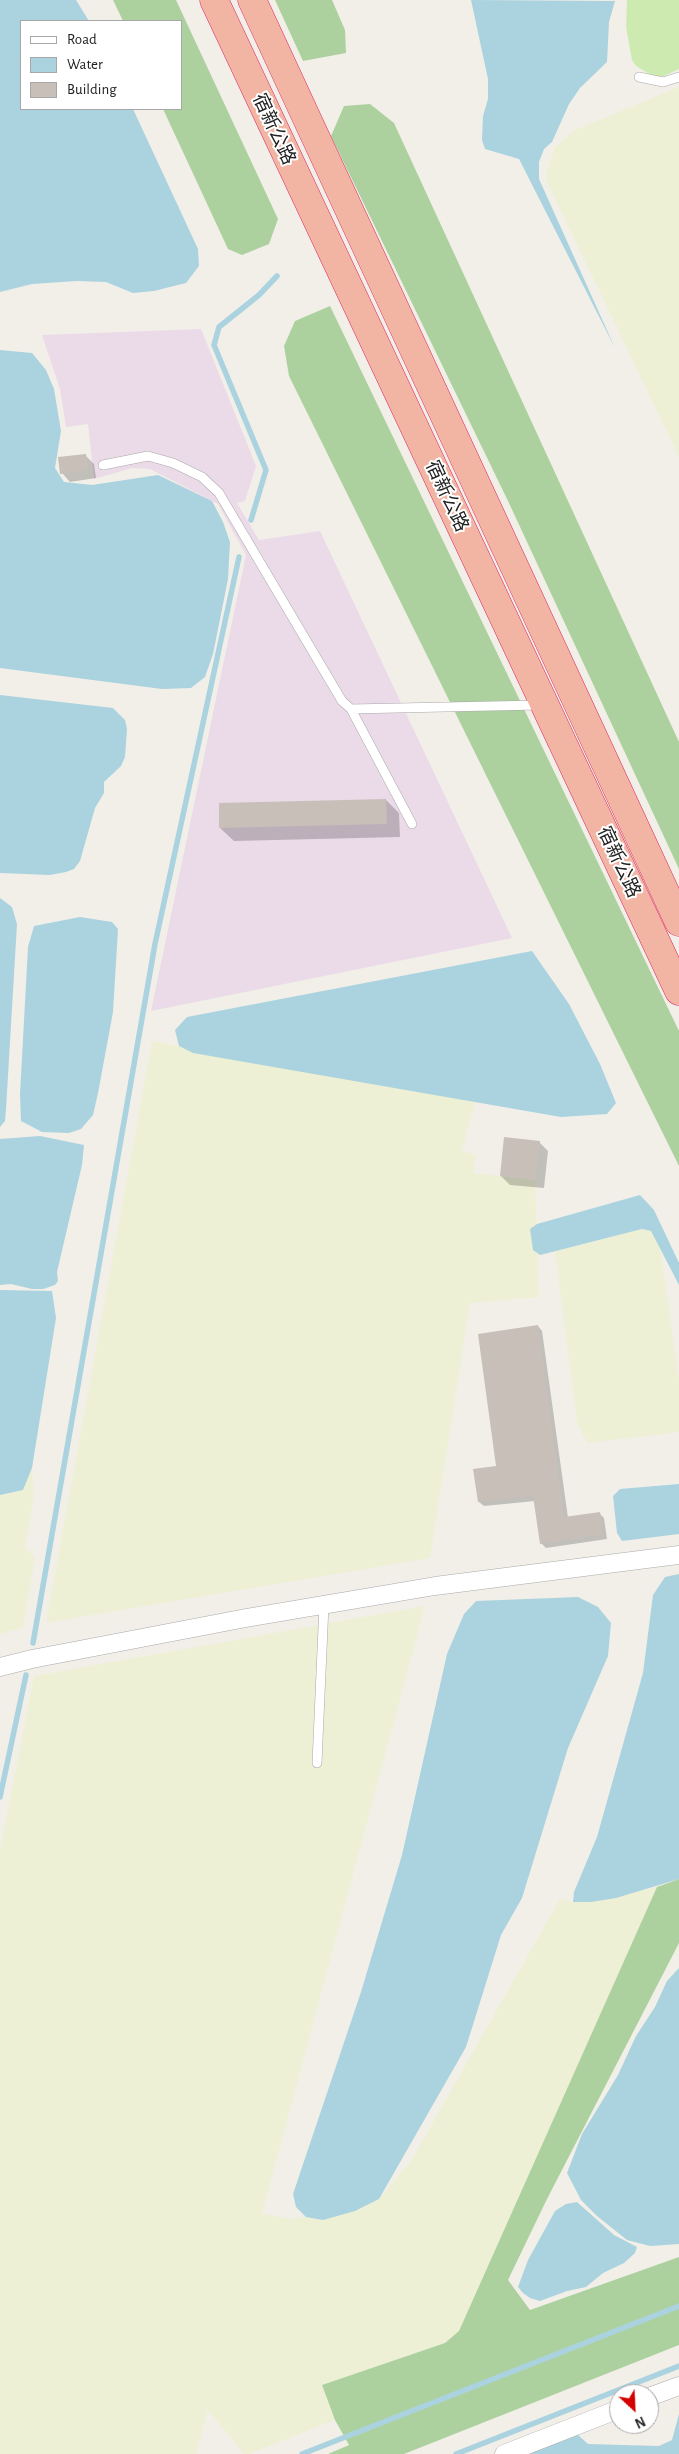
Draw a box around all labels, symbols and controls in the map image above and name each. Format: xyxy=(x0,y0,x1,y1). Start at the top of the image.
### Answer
legend xyxy=(20,20,182,110)
text: Road xyxy=(67,32,97,47)
text: Water xyxy=(67,57,103,72)
text: Building xyxy=(67,82,117,97)
street label: 宿新公路 xyxy=(248,90,300,168)
street label: 宿新公路 xyxy=(421,457,473,535)
street label: 宿新公路 xyxy=(593,823,645,901)
north arrow xyxy=(609,2384,659,2434)
text: N xyxy=(633,2413,647,2430)

